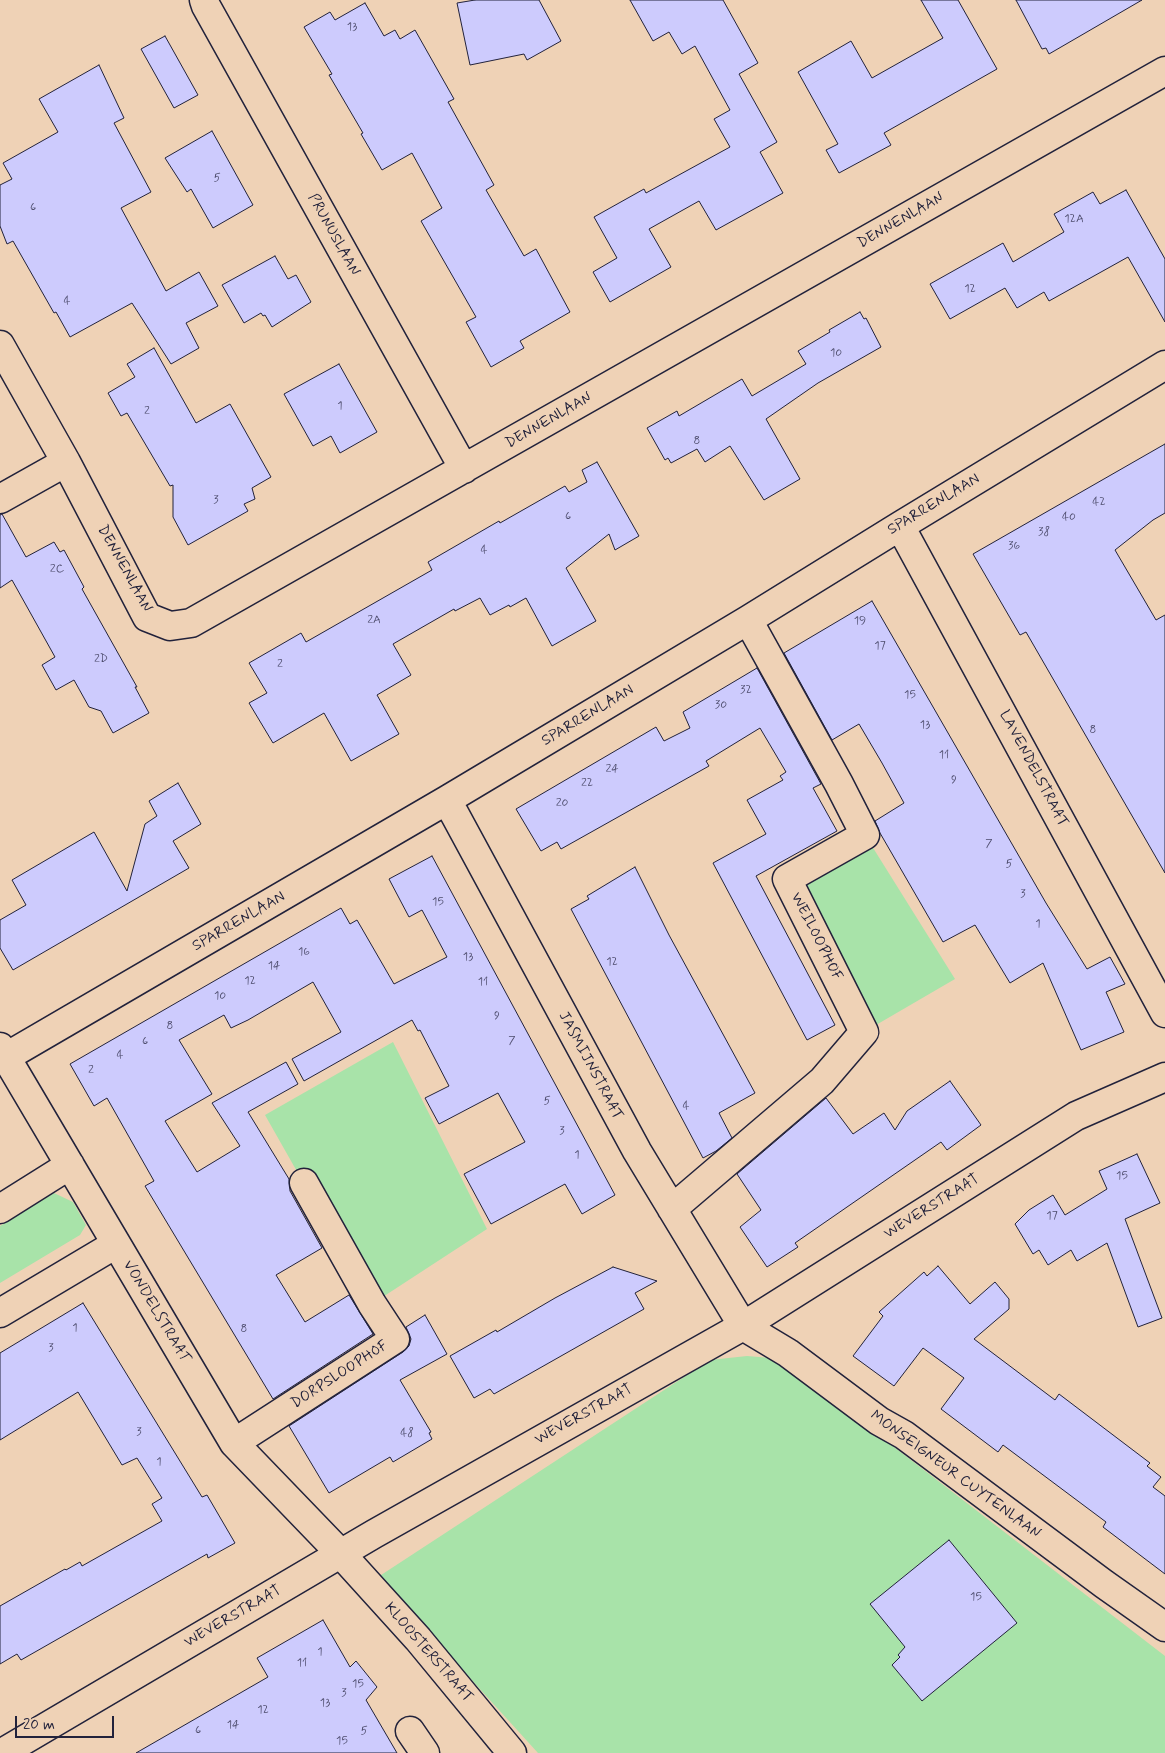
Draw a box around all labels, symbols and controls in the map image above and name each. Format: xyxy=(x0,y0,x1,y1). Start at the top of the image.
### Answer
house number: 13 xyxy=(347,20,357,34)
house number: 5 xyxy=(213,171,221,185)
street label: DENNENLAAN xyxy=(855,189,947,253)
street label: PRUNUSLAAN xyxy=(303,191,363,279)
house number: 6 xyxy=(30,200,36,214)
house number: 12A xyxy=(1064,212,1084,226)
house number: 12 xyxy=(964,282,976,296)
house number: 4 xyxy=(64,294,70,308)
house number: 10 xyxy=(830,346,842,360)
street label: DENNENLAAN xyxy=(503,389,595,453)
house number: 1 xyxy=(337,399,343,413)
house number: 2 xyxy=(144,404,150,418)
house number: 8 xyxy=(694,434,700,448)
street label: SPARRENLAAN xyxy=(885,470,983,540)
house number: 3 xyxy=(213,493,219,507)
house number: 42 xyxy=(1092,495,1106,509)
house number: 6 xyxy=(565,509,571,523)
house number: 40 xyxy=(1062,510,1076,524)
street label: DENNENLAAN xyxy=(93,522,155,616)
house number: 38 xyxy=(1038,525,1050,539)
house number: 36 xyxy=(1008,539,1020,553)
house number: 4 xyxy=(481,543,487,557)
house number: 2C xyxy=(50,562,64,576)
house number: 2A xyxy=(367,613,381,627)
house number: 19 xyxy=(854,614,866,628)
house number: 17 xyxy=(874,639,886,653)
house number: 2D xyxy=(94,652,108,666)
house number: 2 xyxy=(277,657,283,671)
street label: SPARRENLAAN xyxy=(539,681,637,751)
house number: 32 xyxy=(740,683,752,697)
house number: 15 xyxy=(904,688,916,702)
house number: 30 xyxy=(715,698,727,712)
street label: LAVENDELSTRAAT xyxy=(995,707,1071,831)
house number: 13 xyxy=(920,718,930,732)
house number: 8 xyxy=(1090,723,1096,737)
house number: 11 xyxy=(939,748,949,762)
house number: 24 xyxy=(605,762,619,776)
house number: 9 xyxy=(951,773,957,787)
house number: 22 xyxy=(581,776,593,790)
house number: 20 xyxy=(556,796,568,810)
house number: 7 xyxy=(985,837,993,851)
house number: 5 xyxy=(1005,857,1013,871)
house number: 3 xyxy=(1020,887,1026,901)
street label: SPARRENLAAN xyxy=(189,888,289,956)
street label: WEILOOPHOF xyxy=(786,890,846,984)
house number: 15 xyxy=(432,895,444,909)
house number: 1 xyxy=(1035,917,1041,931)
house number: 16 xyxy=(298,945,310,959)
house number: 13 xyxy=(463,950,473,964)
house number: 12 xyxy=(606,955,618,969)
house number: 14 xyxy=(268,959,280,973)
house number: 12 xyxy=(244,974,256,988)
house number: 11 xyxy=(478,975,488,989)
house number: 10 xyxy=(214,989,226,1003)
house number: 9 xyxy=(494,1009,500,1023)
street label: JASMIJNSTRAAT xyxy=(554,1009,626,1123)
house number: 8 xyxy=(167,1019,173,1033)
house number: 6 xyxy=(142,1034,148,1048)
house number: 7 xyxy=(508,1034,516,1048)
house number: 4 xyxy=(117,1048,123,1062)
house number: 2 xyxy=(88,1063,94,1077)
house number: 5 xyxy=(543,1094,551,1108)
house number: 4 xyxy=(683,1099,689,1113)
house number: 3 xyxy=(559,1124,565,1138)
house number: 1 xyxy=(574,1148,580,1162)
house number: 15 xyxy=(1116,1169,1128,1183)
street label: WEVERSTRAAT xyxy=(881,1171,983,1243)
house number: 17 xyxy=(1046,1209,1058,1223)
street label: VONDELSTRAAT xyxy=(118,1258,194,1366)
house number: 1 xyxy=(72,1321,78,1335)
house number: 8 xyxy=(241,1322,247,1336)
street label: DORPSLOOPHOF xyxy=(288,1337,392,1413)
house number: 3 xyxy=(48,1341,54,1355)
street label: WEVERSTRAAT xyxy=(532,1381,636,1449)
street label: MONSEIGNEUR CUYTENLAAN xyxy=(866,1407,1044,1543)
house number: 3 xyxy=(136,1425,142,1439)
house number: 48 xyxy=(400,1426,414,1440)
house number: 1 xyxy=(156,1455,162,1469)
street label: WEVERSTRAAT xyxy=(181,1582,285,1652)
house number: 15 xyxy=(970,1590,982,1604)
street label: KLOOSTERSTRAAT xyxy=(380,1599,476,1707)
house number: 1 xyxy=(317,1645,323,1659)
house number: 11 xyxy=(297,1656,307,1670)
house number: 15 xyxy=(352,1677,364,1691)
house number: 3 xyxy=(341,1686,347,1700)
house number: 13 xyxy=(320,1696,330,1710)
house number: 12 xyxy=(257,1703,269,1717)
scale bar xyxy=(18,1706,116,1738)
text: 20 m xyxy=(23,1715,55,1735)
house number: 14 xyxy=(227,1718,239,1732)
house number: 6 xyxy=(195,1723,201,1737)
house number: 5 xyxy=(360,1724,368,1738)
house number: 15 xyxy=(336,1734,348,1748)

